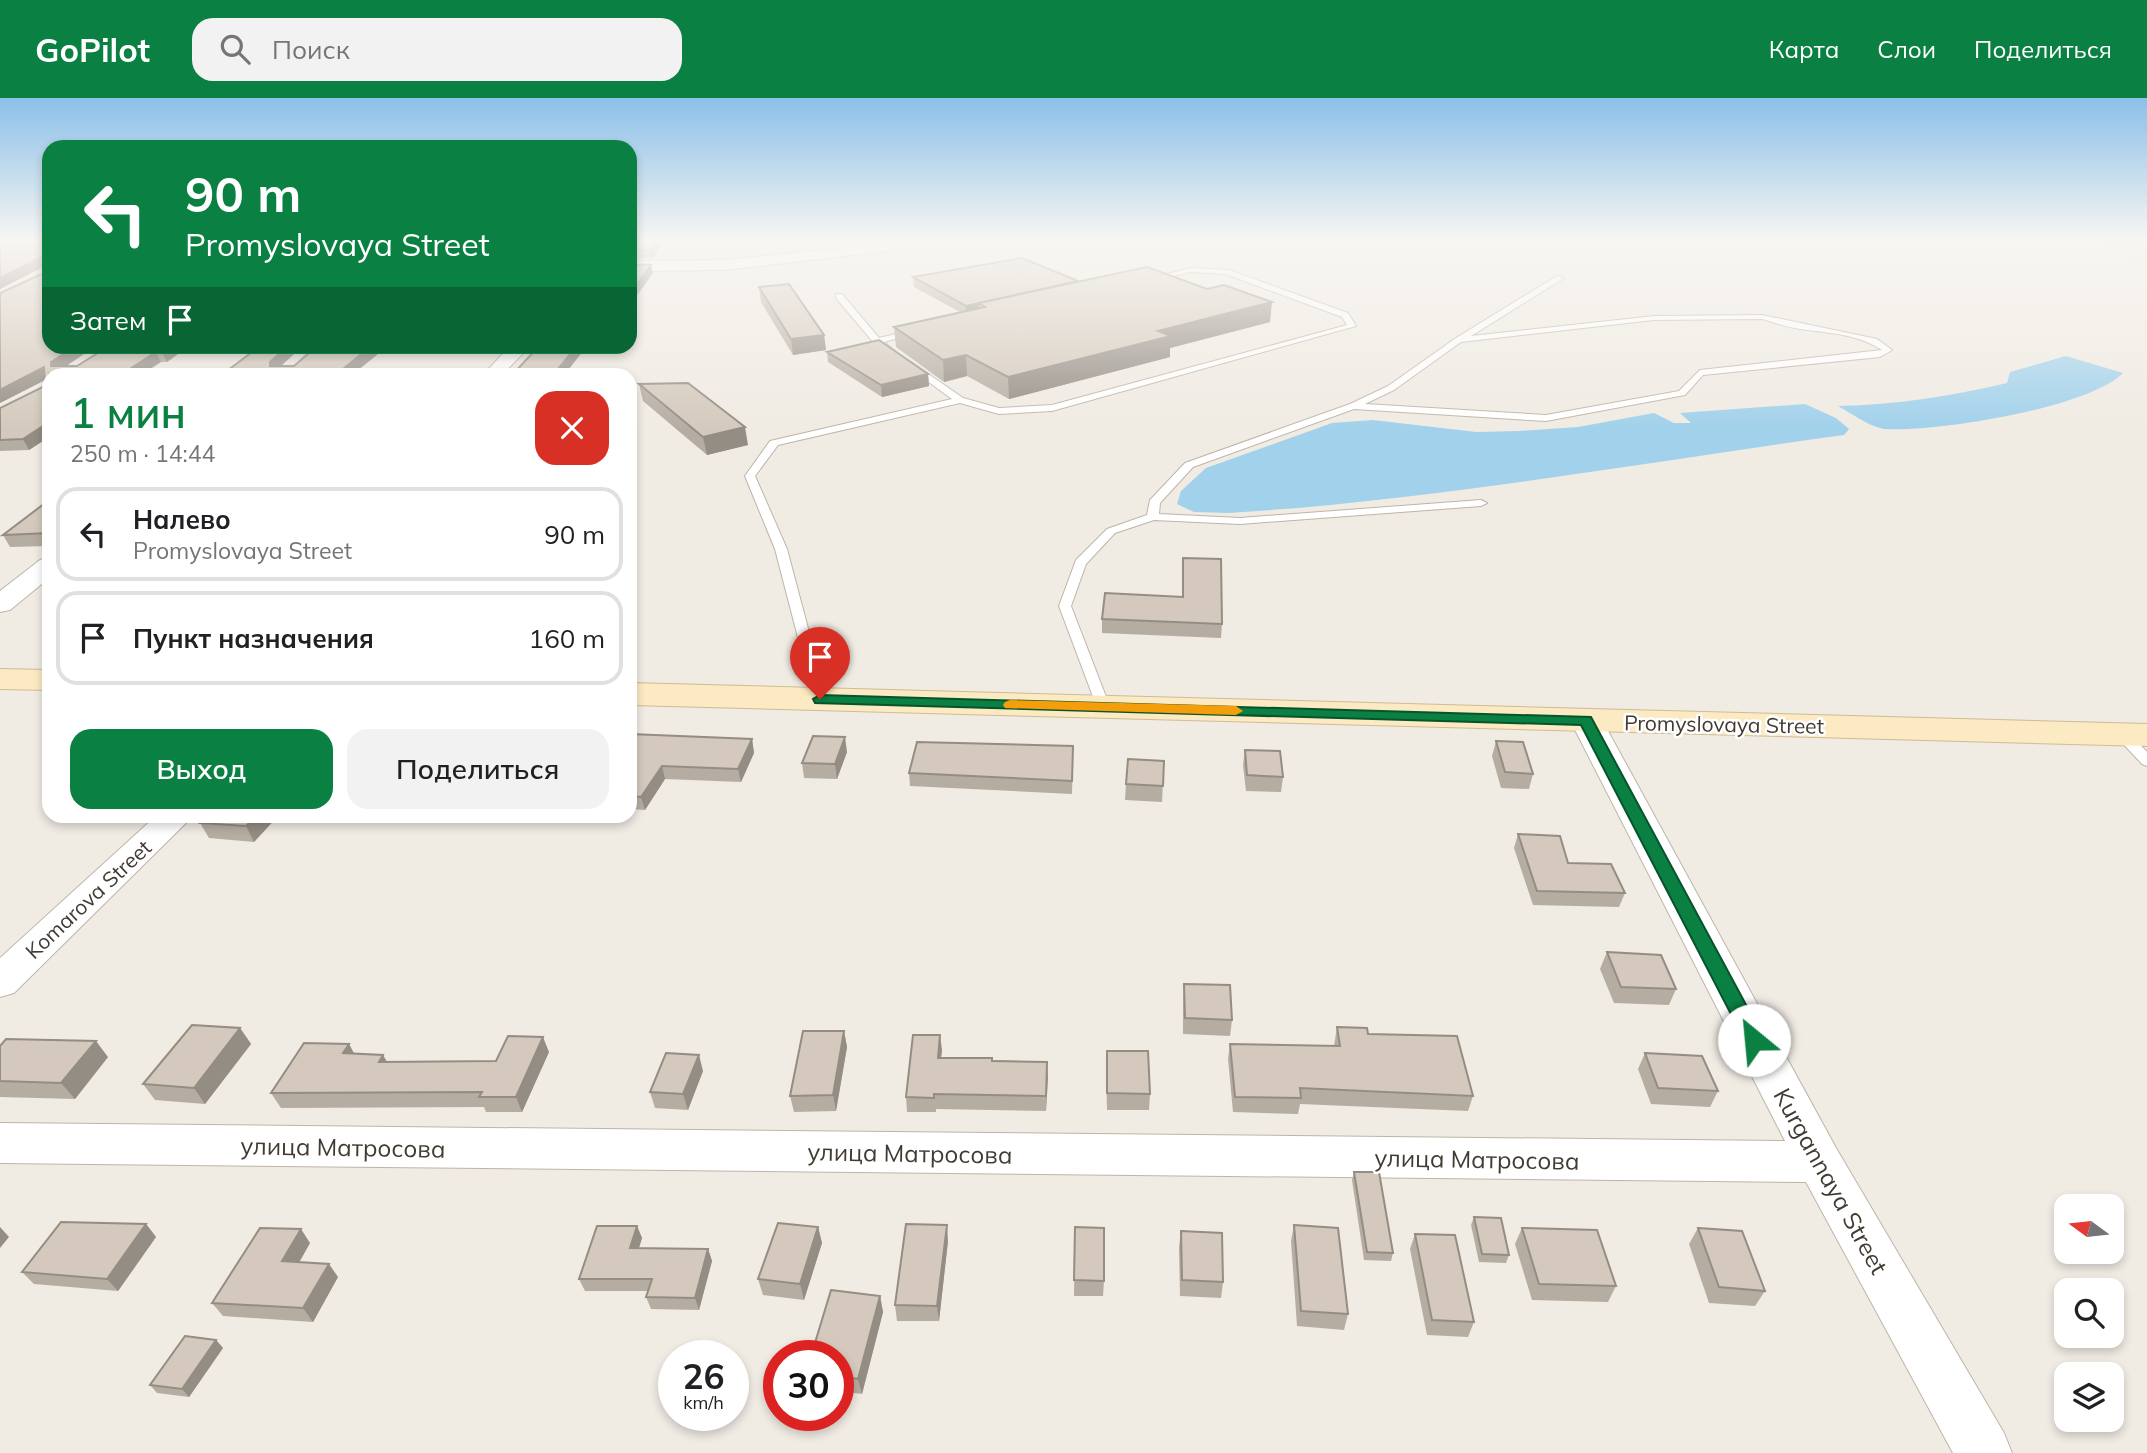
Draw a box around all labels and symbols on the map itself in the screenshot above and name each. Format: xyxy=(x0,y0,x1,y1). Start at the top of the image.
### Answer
pin xyxy=(790,627,850,699)
street label: Promyslovaya Street xyxy=(1624,709,1824,739)
street label: Komarova Street xyxy=(20,834,156,964)
position arrow xyxy=(1717,1003,1791,1077)
street label: Kurgannaya Street xyxy=(1767,1083,1895,1279)
street label: улица Матросова xyxy=(240,1130,446,1164)
street label: улица Матросова xyxy=(807,1136,1013,1170)
street label: улица Матросова xyxy=(1374,1142,1580,1176)
north arrow xyxy=(2054,1194,2124,1264)
speed limit sign: 30 xyxy=(763,1340,854,1431)

